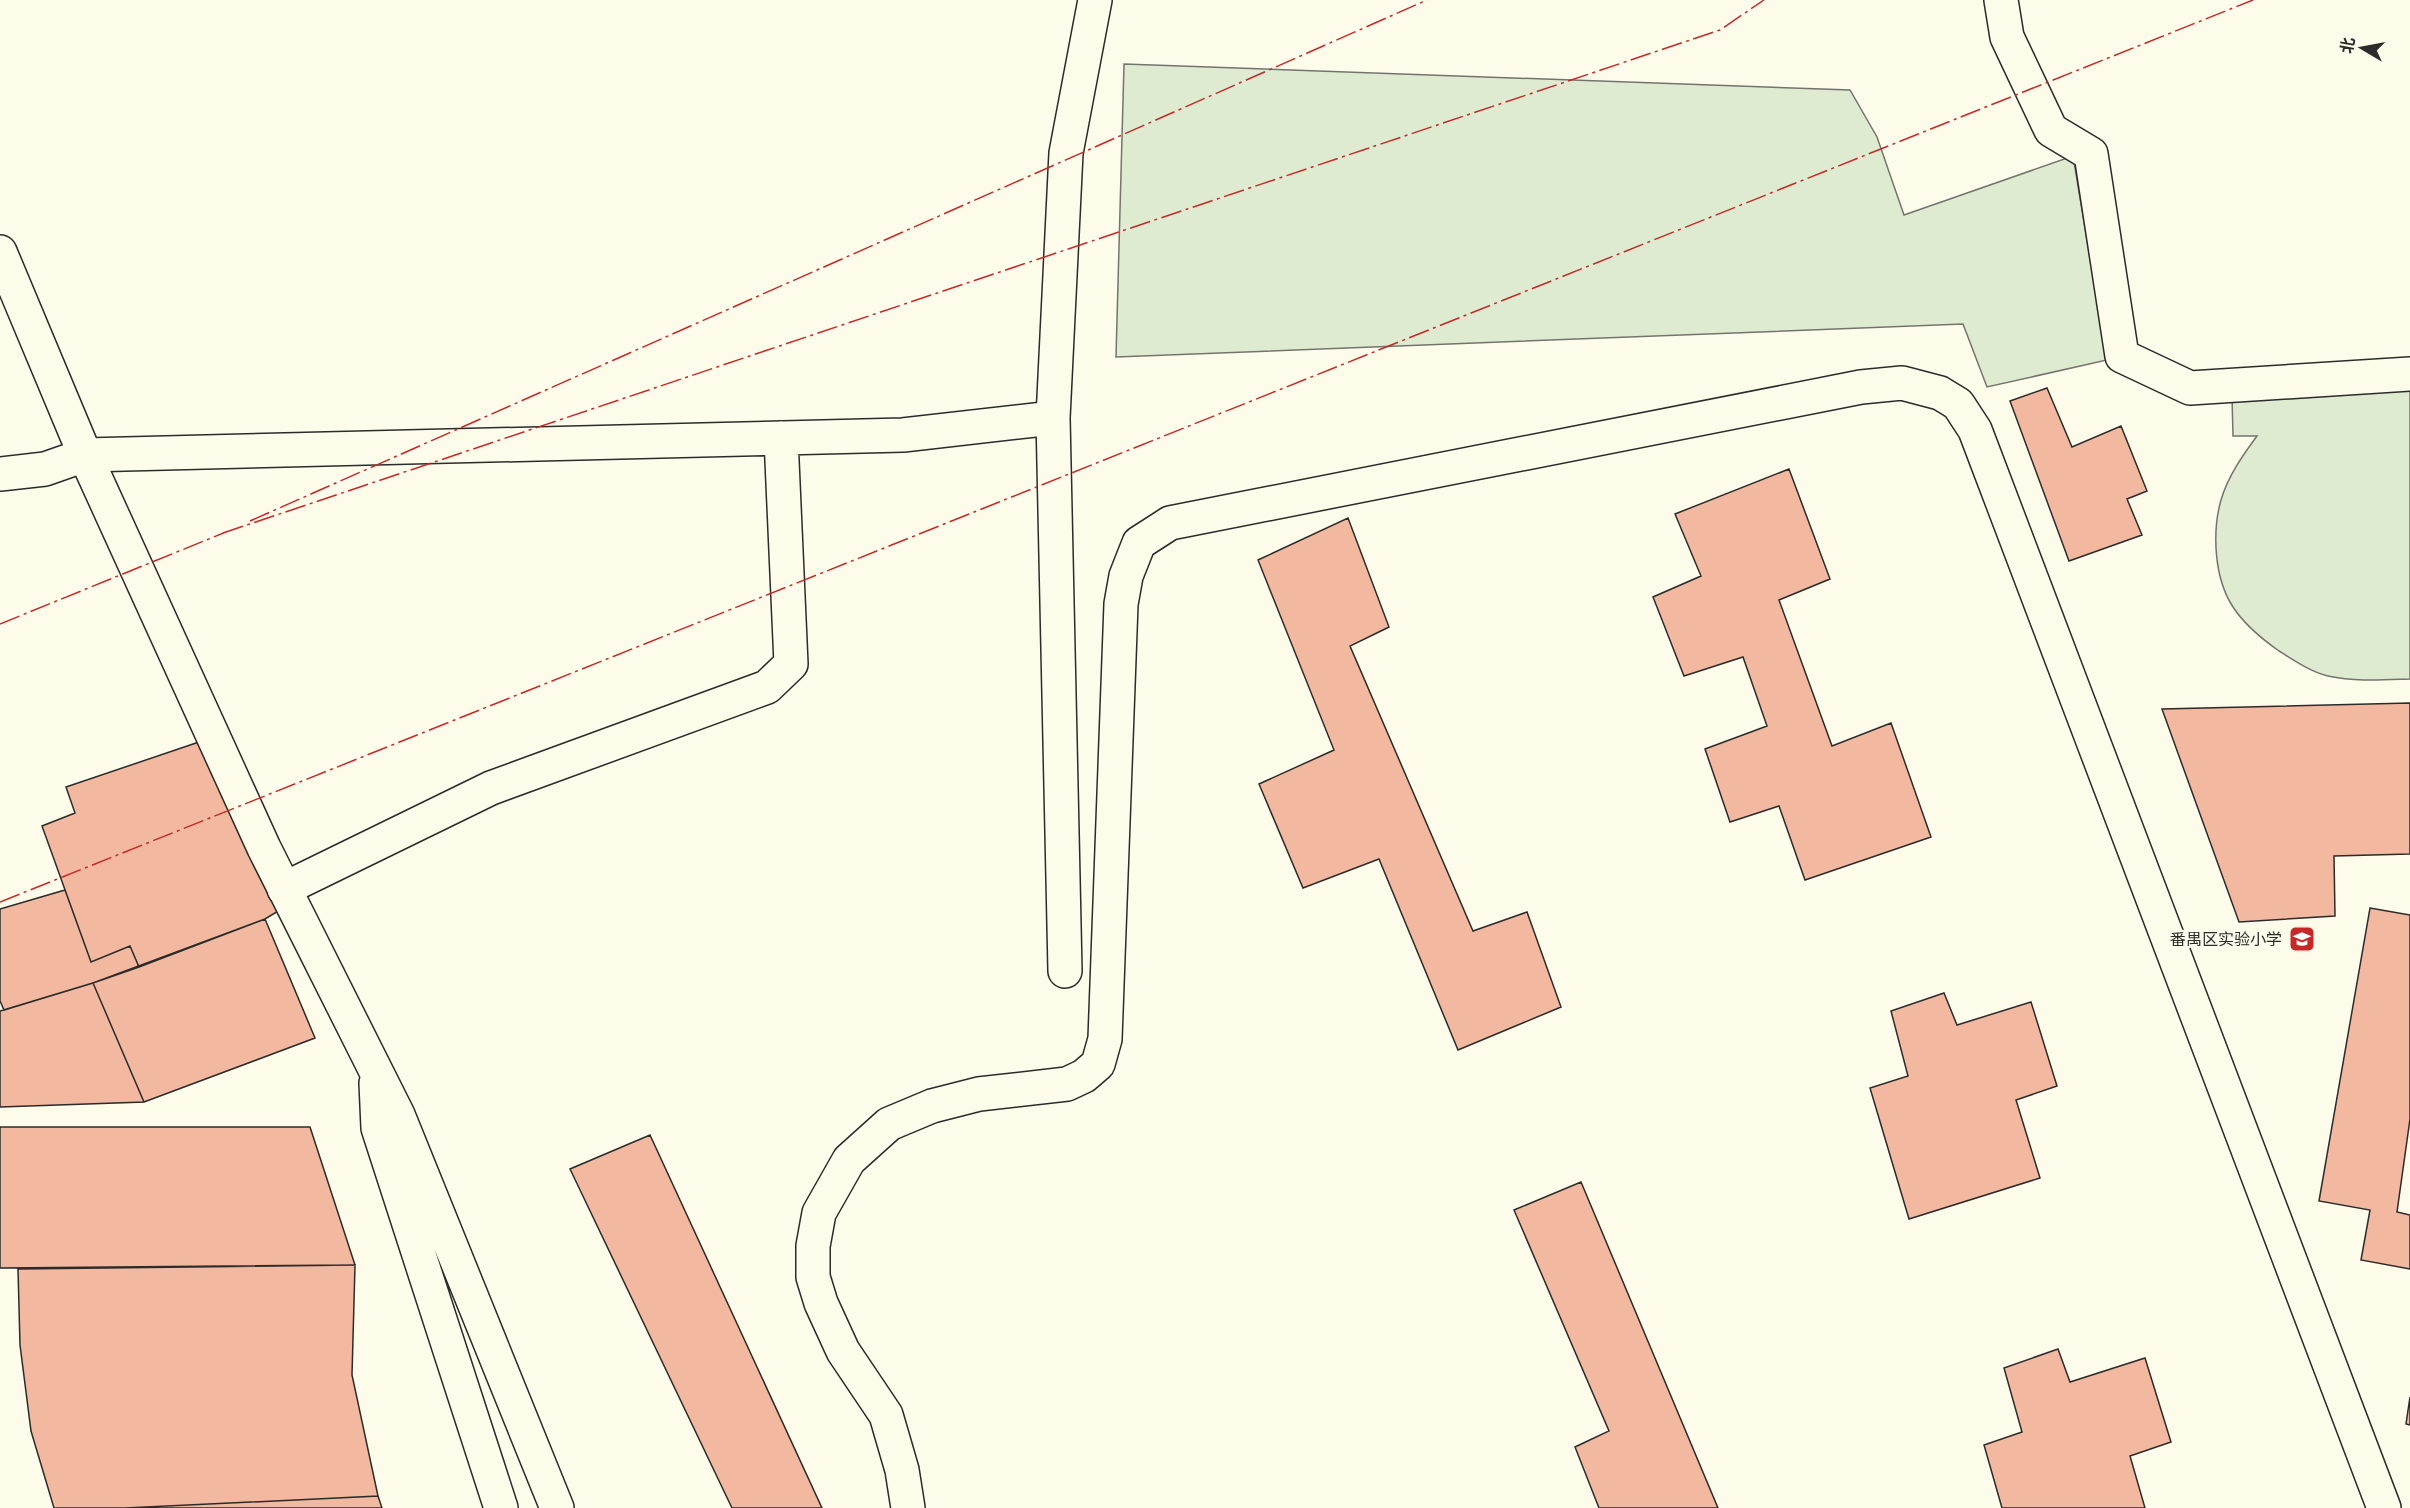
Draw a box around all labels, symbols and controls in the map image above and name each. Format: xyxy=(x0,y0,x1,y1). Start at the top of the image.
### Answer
north arrow xyxy=(2332,18,2392,78)
text: 北 xyxy=(2337,36,2358,55)
school or university icon: 番禺区实验小学 xyxy=(2287,924,2317,954)
place label: 番禺区实验小学 xyxy=(2170,930,2282,949)

